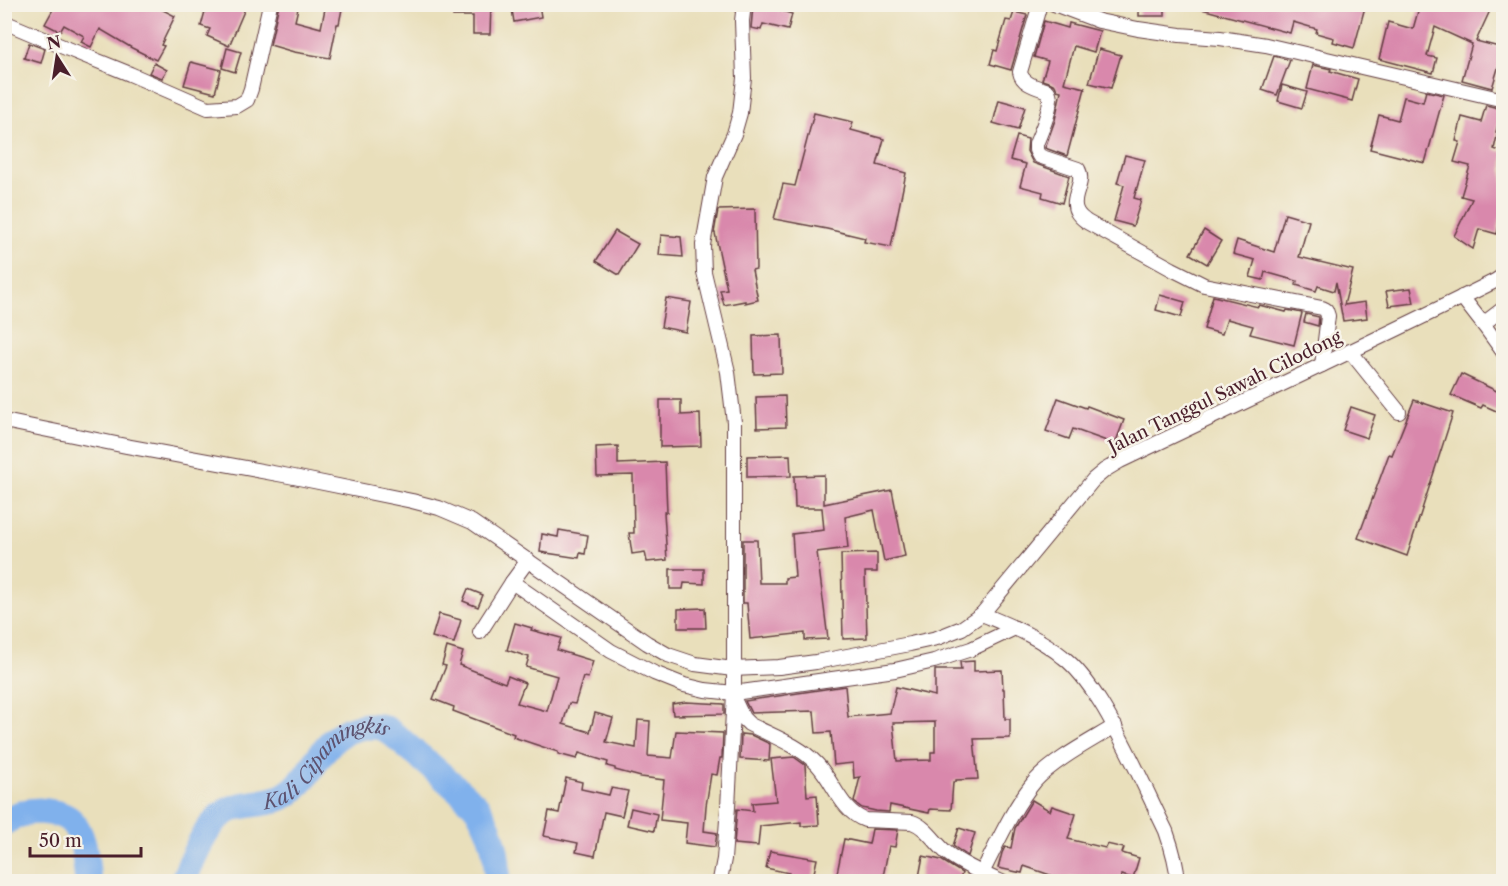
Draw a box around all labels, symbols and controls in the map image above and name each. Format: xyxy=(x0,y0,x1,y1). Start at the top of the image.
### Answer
north arrow xyxy=(27,27,87,87)
text: N xyxy=(45,31,63,54)
street label: Jalan Tanggul Sawah Cilodong xyxy=(1102,326,1346,460)
water label: Kali Cipamingkis xyxy=(259,714,395,815)
scale bar xyxy=(30,820,141,858)
text: 50 m xyxy=(39,830,82,852)

